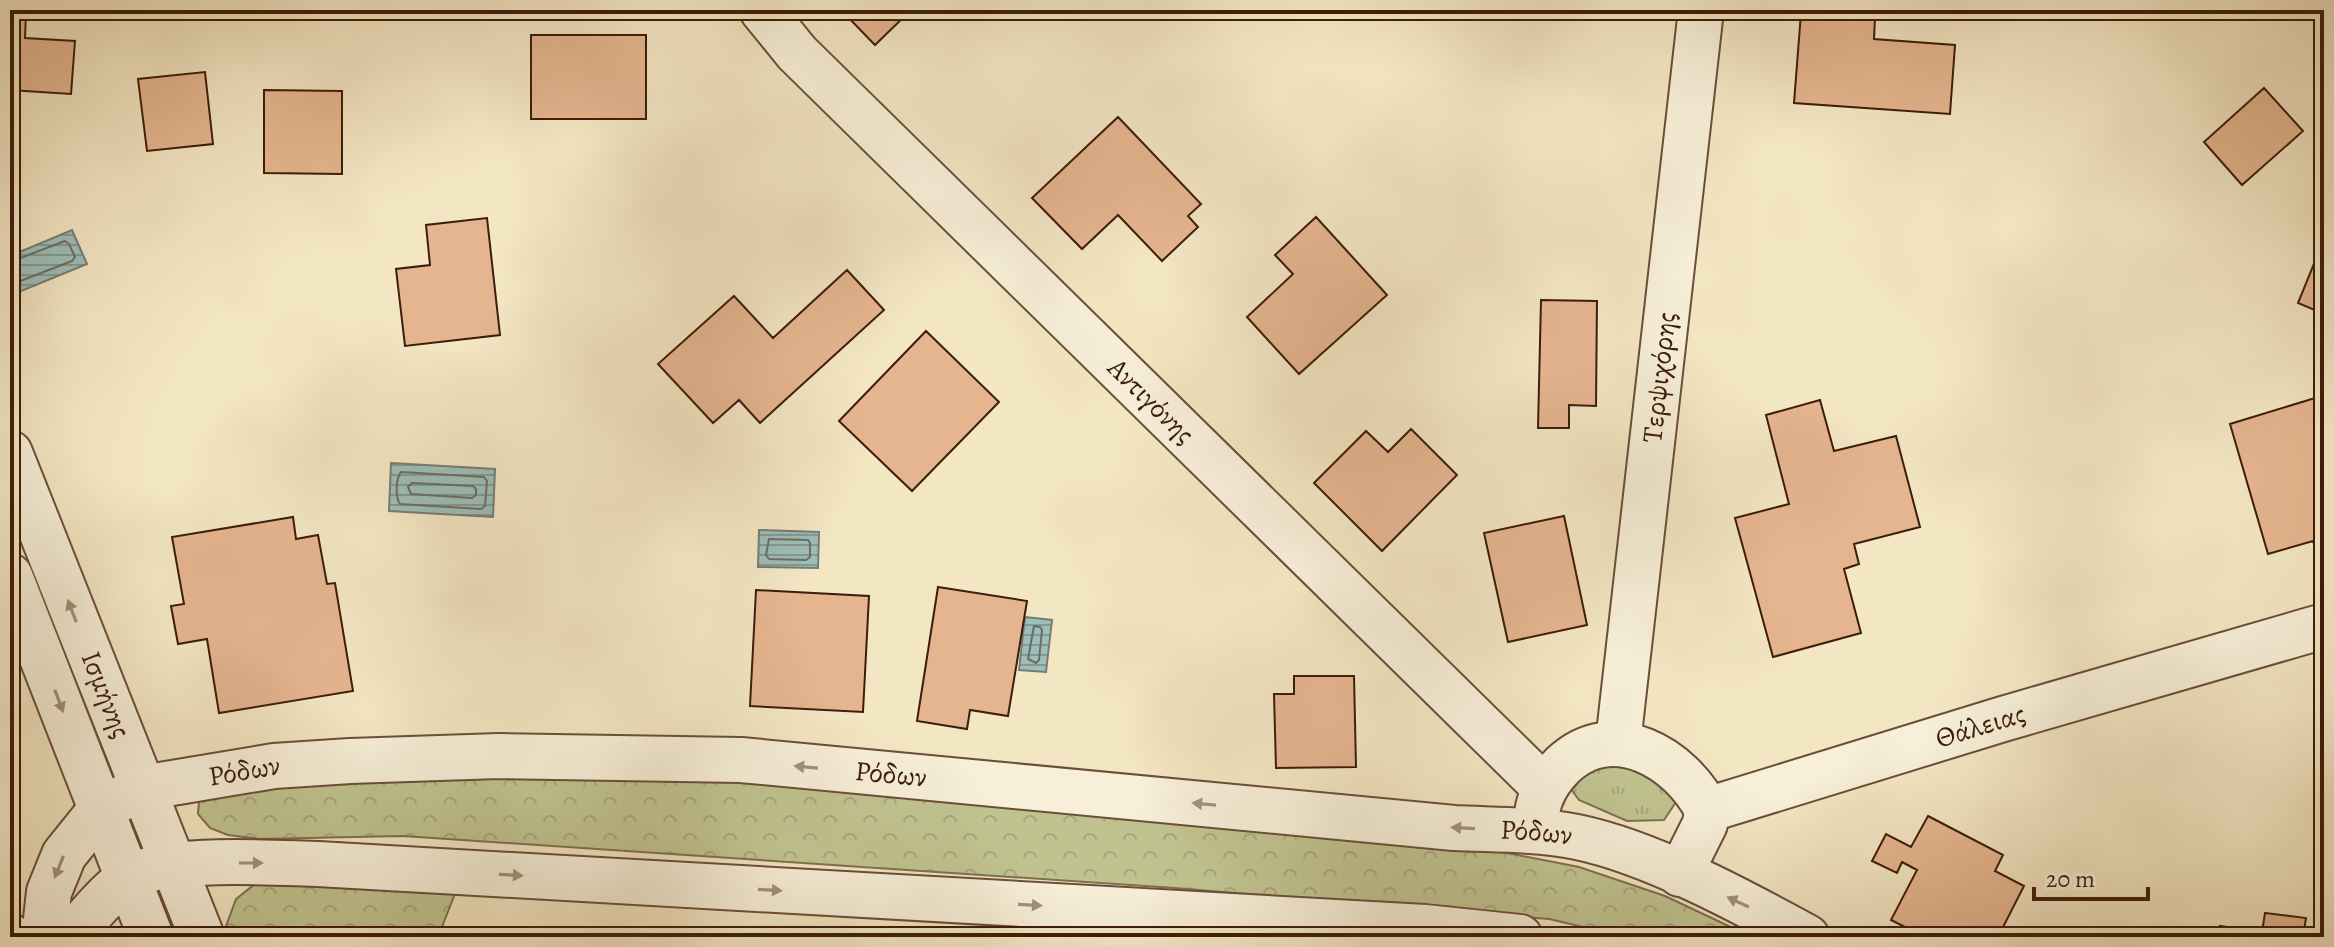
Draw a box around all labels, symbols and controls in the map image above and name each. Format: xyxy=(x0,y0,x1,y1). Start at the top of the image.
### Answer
street label: Τερψιχόρης xyxy=(1633,310,1686,445)
street label: Αντιγόνης xyxy=(1099,349,1203,452)
one-way arrow xyxy=(65,599,78,623)
street label: Ισμήνης xyxy=(72,646,140,744)
one-way arrow xyxy=(53,689,66,713)
street label: Θάλειας xyxy=(1931,695,2030,758)
street label: Ρόδων xyxy=(206,747,281,796)
street label: Ρόδων xyxy=(853,752,928,797)
one-way arrow xyxy=(793,760,818,773)
one-way arrow xyxy=(1191,798,1216,811)
street label: Ρόδων xyxy=(1500,811,1575,855)
one-way arrow xyxy=(1450,822,1475,835)
scale bar xyxy=(2034,851,2148,901)
one-way arrow xyxy=(52,855,65,879)
one-way arrow xyxy=(239,857,264,869)
text: 20 m xyxy=(2046,863,2095,895)
one-way arrow xyxy=(499,869,524,882)
one-way arrow xyxy=(758,884,783,897)
one-way arrow xyxy=(1726,895,1749,909)
one-way arrow xyxy=(1018,898,1043,911)

